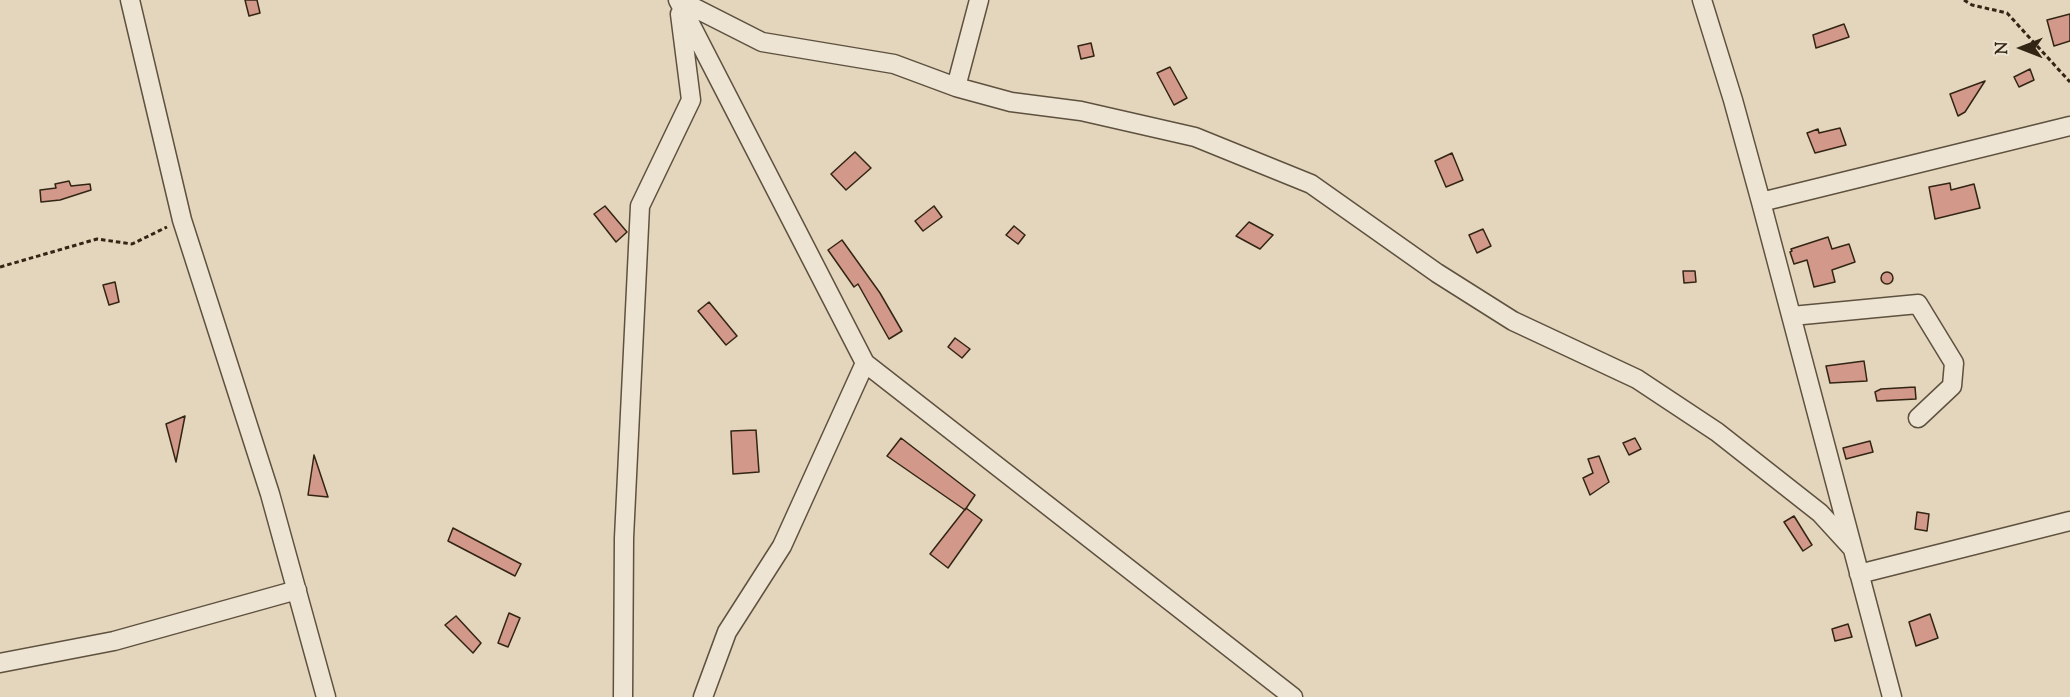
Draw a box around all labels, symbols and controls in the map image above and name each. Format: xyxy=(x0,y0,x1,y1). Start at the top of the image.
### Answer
north arrow xyxy=(1992,18,2052,78)
text: N xyxy=(1992,42,2015,54)

